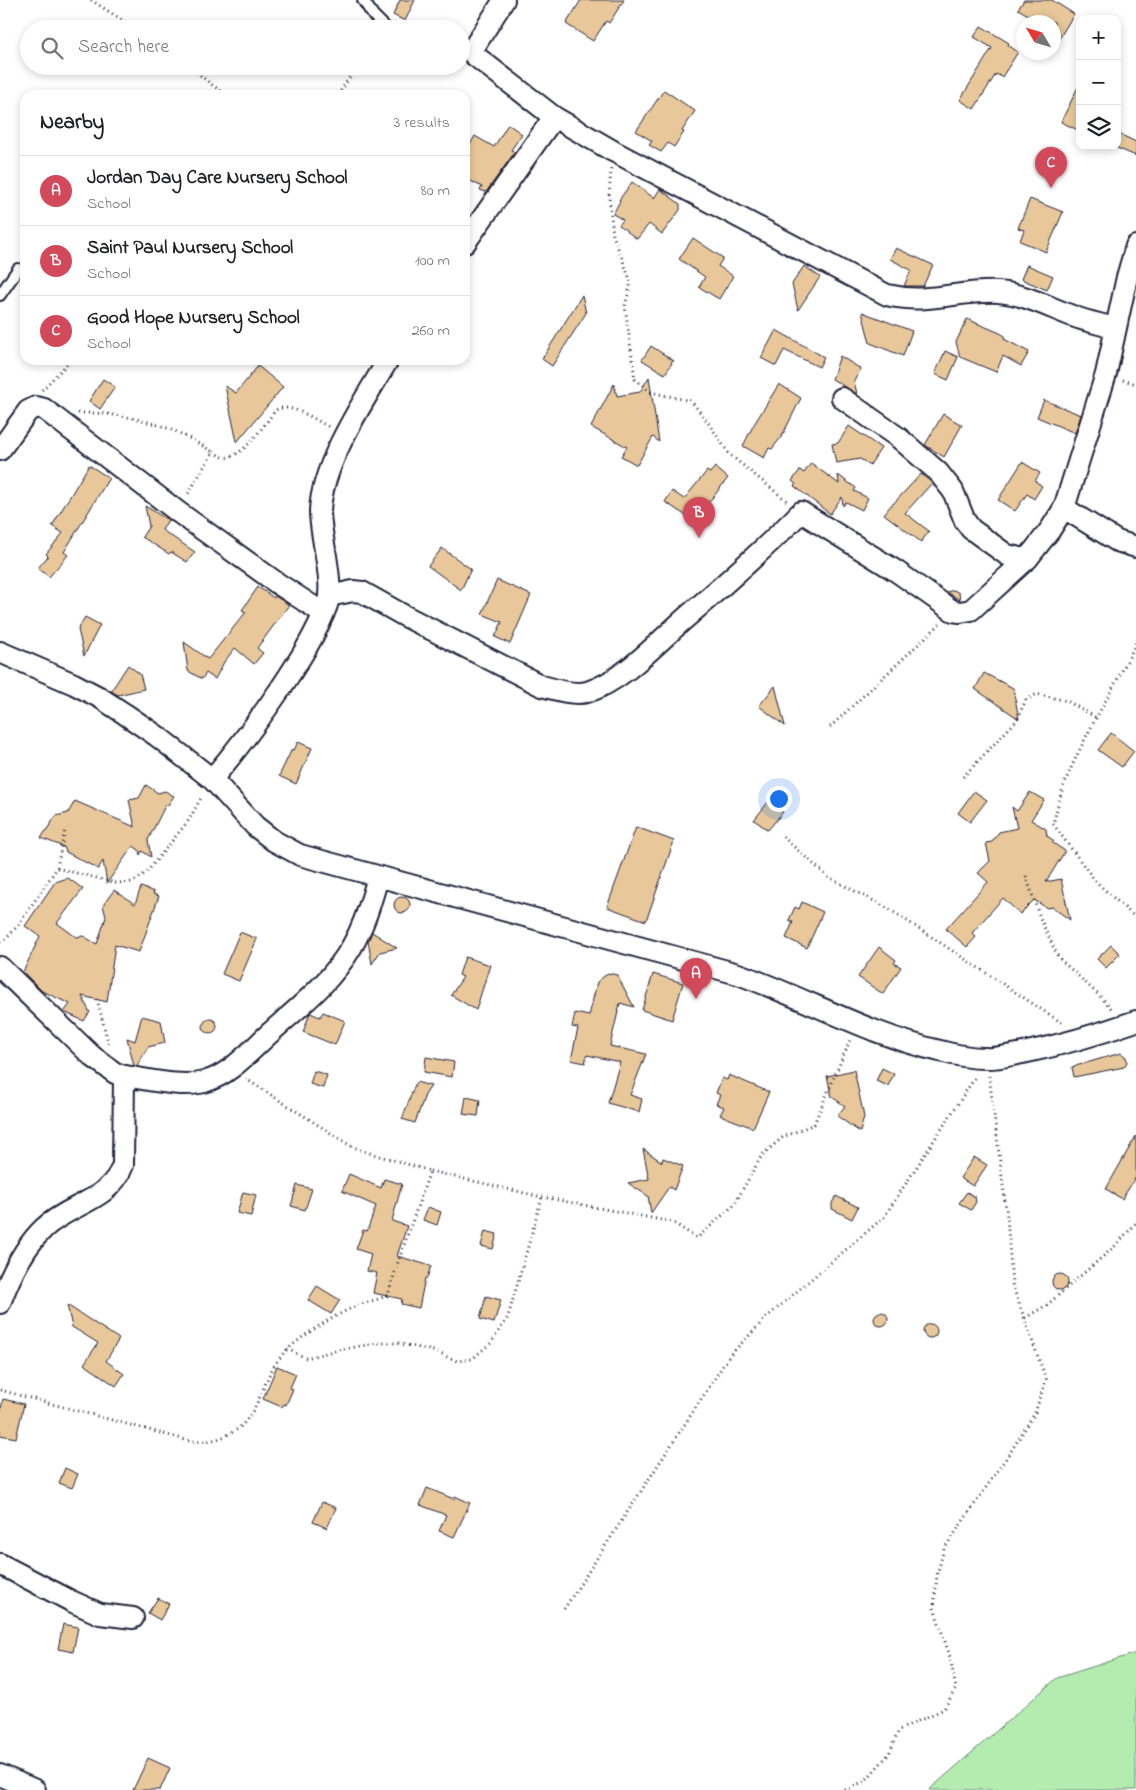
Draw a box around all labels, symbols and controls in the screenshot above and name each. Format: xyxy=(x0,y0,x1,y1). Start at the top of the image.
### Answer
north arrow xyxy=(1016,15,1061,60)
map controls xyxy=(1076,15,1121,150)
button: + xyxy=(1076,15,1121,60)
search box xyxy=(20,20,470,75)
icon: search xyxy=(38,34,66,62)
text: Search here xyxy=(78,34,169,61)
button: − xyxy=(1076,60,1121,105)
button: layers xyxy=(1076,105,1121,150)
text: Nearby xyxy=(40,108,104,138)
text: 3 results xyxy=(394,111,450,135)
pin: C xyxy=(1035,147,1067,188)
text: Jordan Day Care Nursery School xyxy=(87,165,347,192)
text: A xyxy=(51,179,61,203)
text: 80 m xyxy=(421,179,450,203)
text: School xyxy=(87,192,131,216)
text: Saint Paul Nursery School xyxy=(87,235,293,262)
text: B xyxy=(51,249,61,273)
text: 100 m xyxy=(415,249,450,273)
text: School xyxy=(87,262,131,286)
text: Good Hope Nursery School xyxy=(87,305,300,332)
text: C xyxy=(52,319,60,343)
text: 260 m xyxy=(412,319,450,343)
text: School xyxy=(87,332,131,356)
pin: B xyxy=(683,497,715,538)
your location xyxy=(766,786,792,812)
pin: A xyxy=(680,958,712,999)

